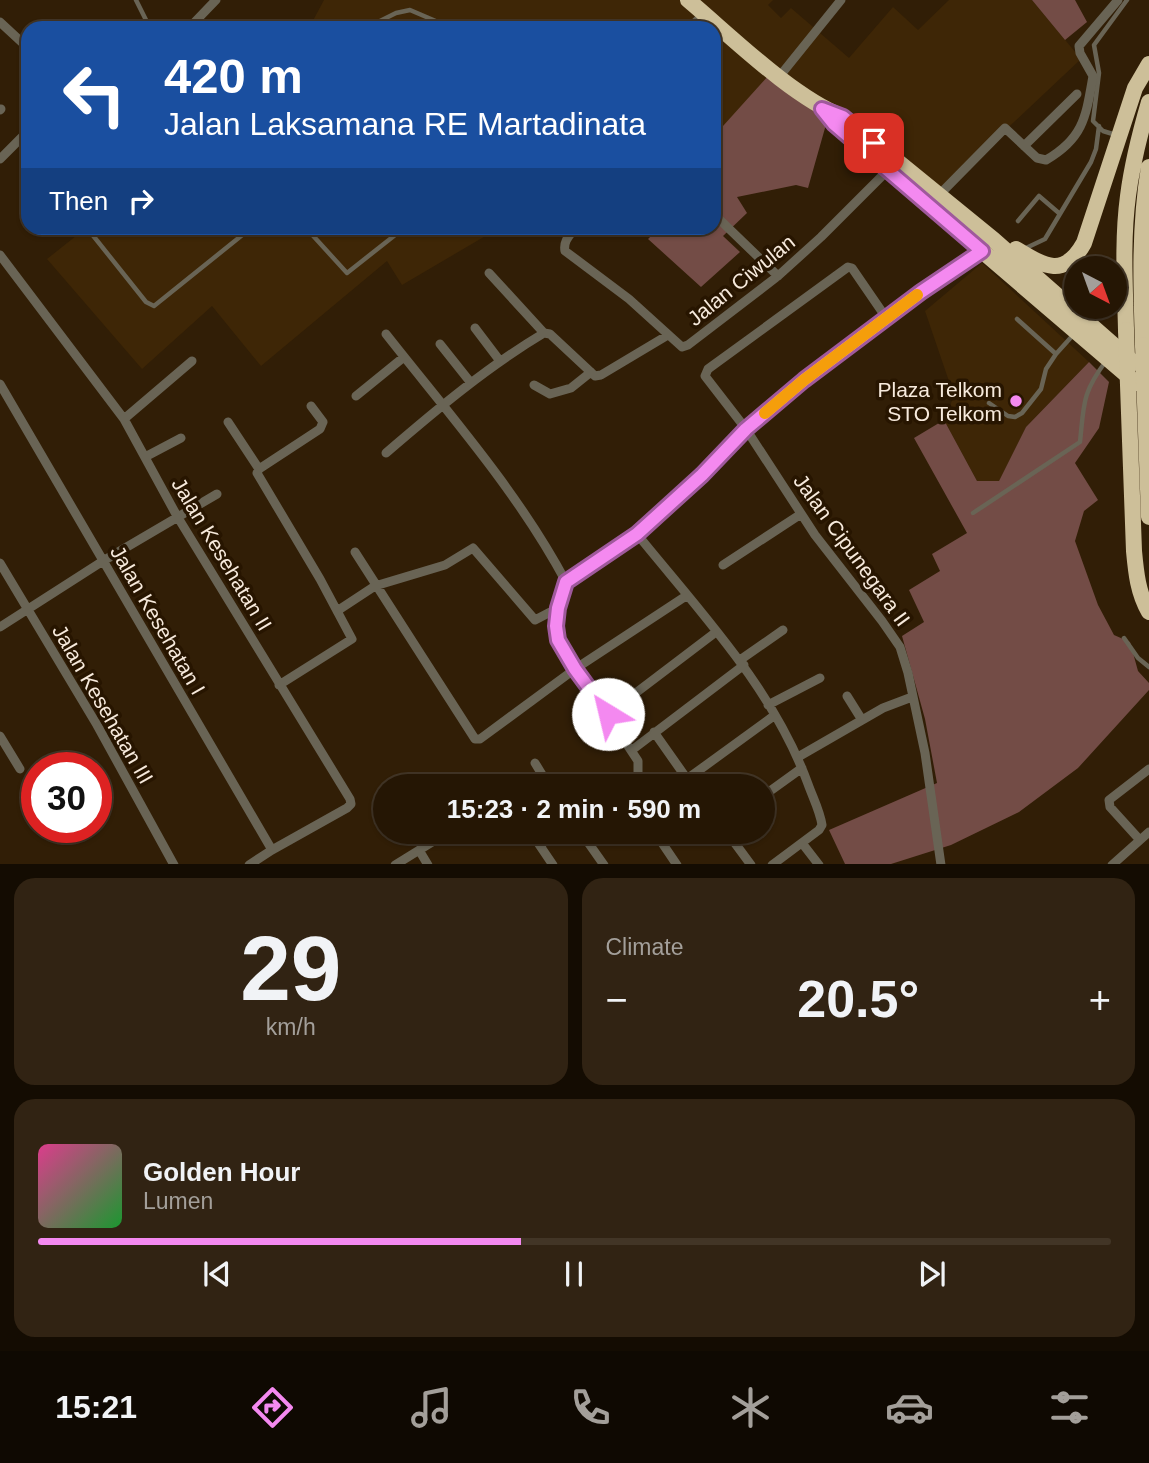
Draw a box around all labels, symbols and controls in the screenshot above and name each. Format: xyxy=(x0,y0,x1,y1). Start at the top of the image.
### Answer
icon: left xyxy=(49,49,140,140)
text: 420 m xyxy=(164,49,303,103)
text: Jalan Laksamana RE Martadinata xyxy=(164,106,646,142)
pin xyxy=(844,113,904,173)
icon: arrive xyxy=(855,124,893,162)
icon: right xyxy=(122,182,160,220)
text: Then xyxy=(49,186,108,216)
street label: Jalan Ciwulan xyxy=(683,230,799,330)
north arrow xyxy=(1064,256,1127,318)
map controls xyxy=(1064,256,1127,319)
place label: Plaza Telkom STO Telkom xyxy=(877,378,1002,425)
marker: Plaza Telkom STO Telkom xyxy=(1008,393,1024,409)
street label: Jalan Cipunegara II xyxy=(789,470,915,630)
street label: Jalan Kesehatan II xyxy=(167,474,277,634)
street label: Jalan Kesehatan I xyxy=(106,541,210,699)
street label: Jalan Kesehatan III xyxy=(48,620,158,788)
position arrow xyxy=(571,677,645,751)
speed limit sign: 30 xyxy=(21,752,112,843)
text: 15:23 · 2 min · 590 m xyxy=(447,794,701,824)
text: 29 xyxy=(240,918,341,1019)
text: Climate xyxy=(606,934,683,960)
text: 20.5° xyxy=(797,970,919,1028)
text: − xyxy=(606,979,628,1021)
text: + xyxy=(1089,979,1111,1021)
text: km/h xyxy=(266,1014,316,1040)
text: Golden Hour xyxy=(143,1157,300,1187)
text: Lumen xyxy=(143,1188,213,1214)
icon: previous xyxy=(198,1255,236,1293)
icon: pause xyxy=(555,1255,593,1293)
icon: next xyxy=(913,1255,951,1293)
icon: directions xyxy=(248,1383,297,1432)
icon: music xyxy=(407,1383,456,1432)
icon: phone xyxy=(566,1383,615,1432)
icon: climate xyxy=(726,1383,775,1432)
icon: car xyxy=(885,1383,934,1432)
icon: filters xyxy=(1045,1383,1094,1432)
text: 15:21 xyxy=(55,1389,137,1425)

